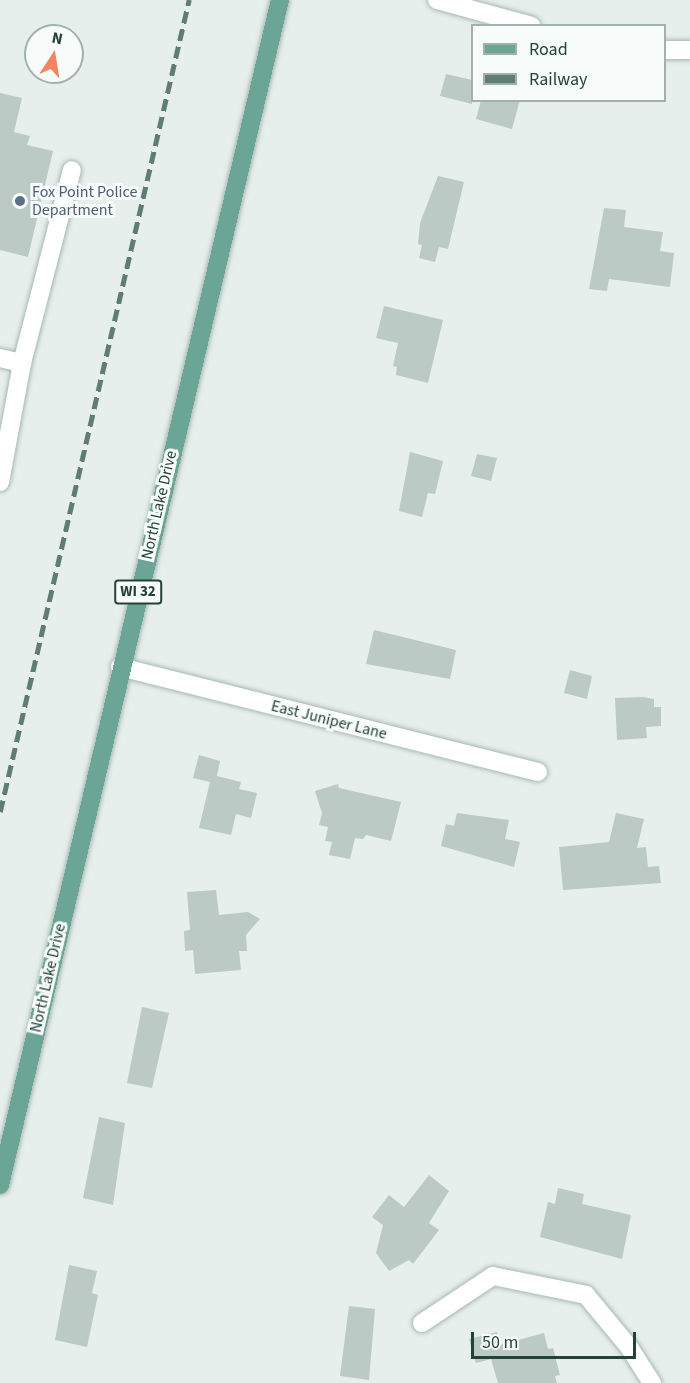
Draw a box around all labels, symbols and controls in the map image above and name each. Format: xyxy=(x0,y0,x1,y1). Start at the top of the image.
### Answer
north arrow xyxy=(24,24,84,84)
legend xyxy=(471,24,666,102)
text: N xyxy=(50,26,65,50)
text: Road xyxy=(529,37,568,62)
text: Railway xyxy=(529,67,588,92)
place label: Fox Point Police Department xyxy=(32,182,137,220)
marker: Fox Point Police Department xyxy=(13,194,27,208)
street label: North Lake Drive xyxy=(137,449,181,561)
road number: WI 32 xyxy=(114,580,162,604)
street label: East Juniper Lane xyxy=(269,696,389,744)
street label: North Lake Drive xyxy=(26,922,70,1034)
scale bar xyxy=(474,1320,639,1358)
text: 50 m xyxy=(482,1330,518,1355)

